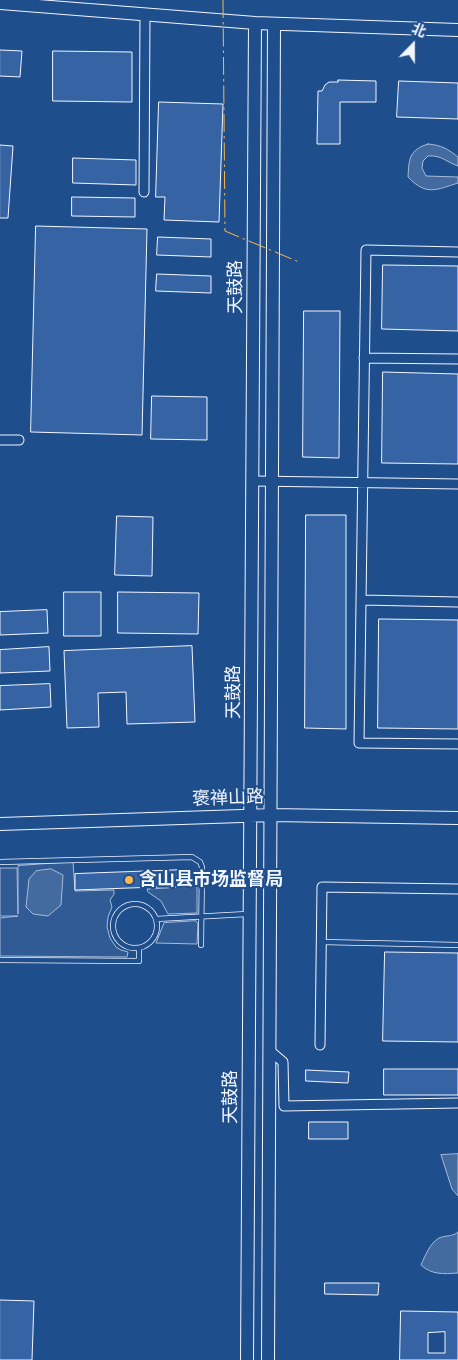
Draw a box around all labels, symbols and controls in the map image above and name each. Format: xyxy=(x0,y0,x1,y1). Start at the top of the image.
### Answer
north arrow xyxy=(388,20,438,70)
text: 北 xyxy=(409,20,428,41)
street label: 天鼓路 xyxy=(225,260,247,314)
street label: 天鼓路 xyxy=(223,665,245,719)
street label: 褒禅山路 xyxy=(192,787,264,811)
place label: 含山县市场监督局 xyxy=(139,869,283,891)
marker: 含山县市场监督局 xyxy=(123,874,135,886)
street label: 天鼓路 xyxy=(220,1070,242,1124)

